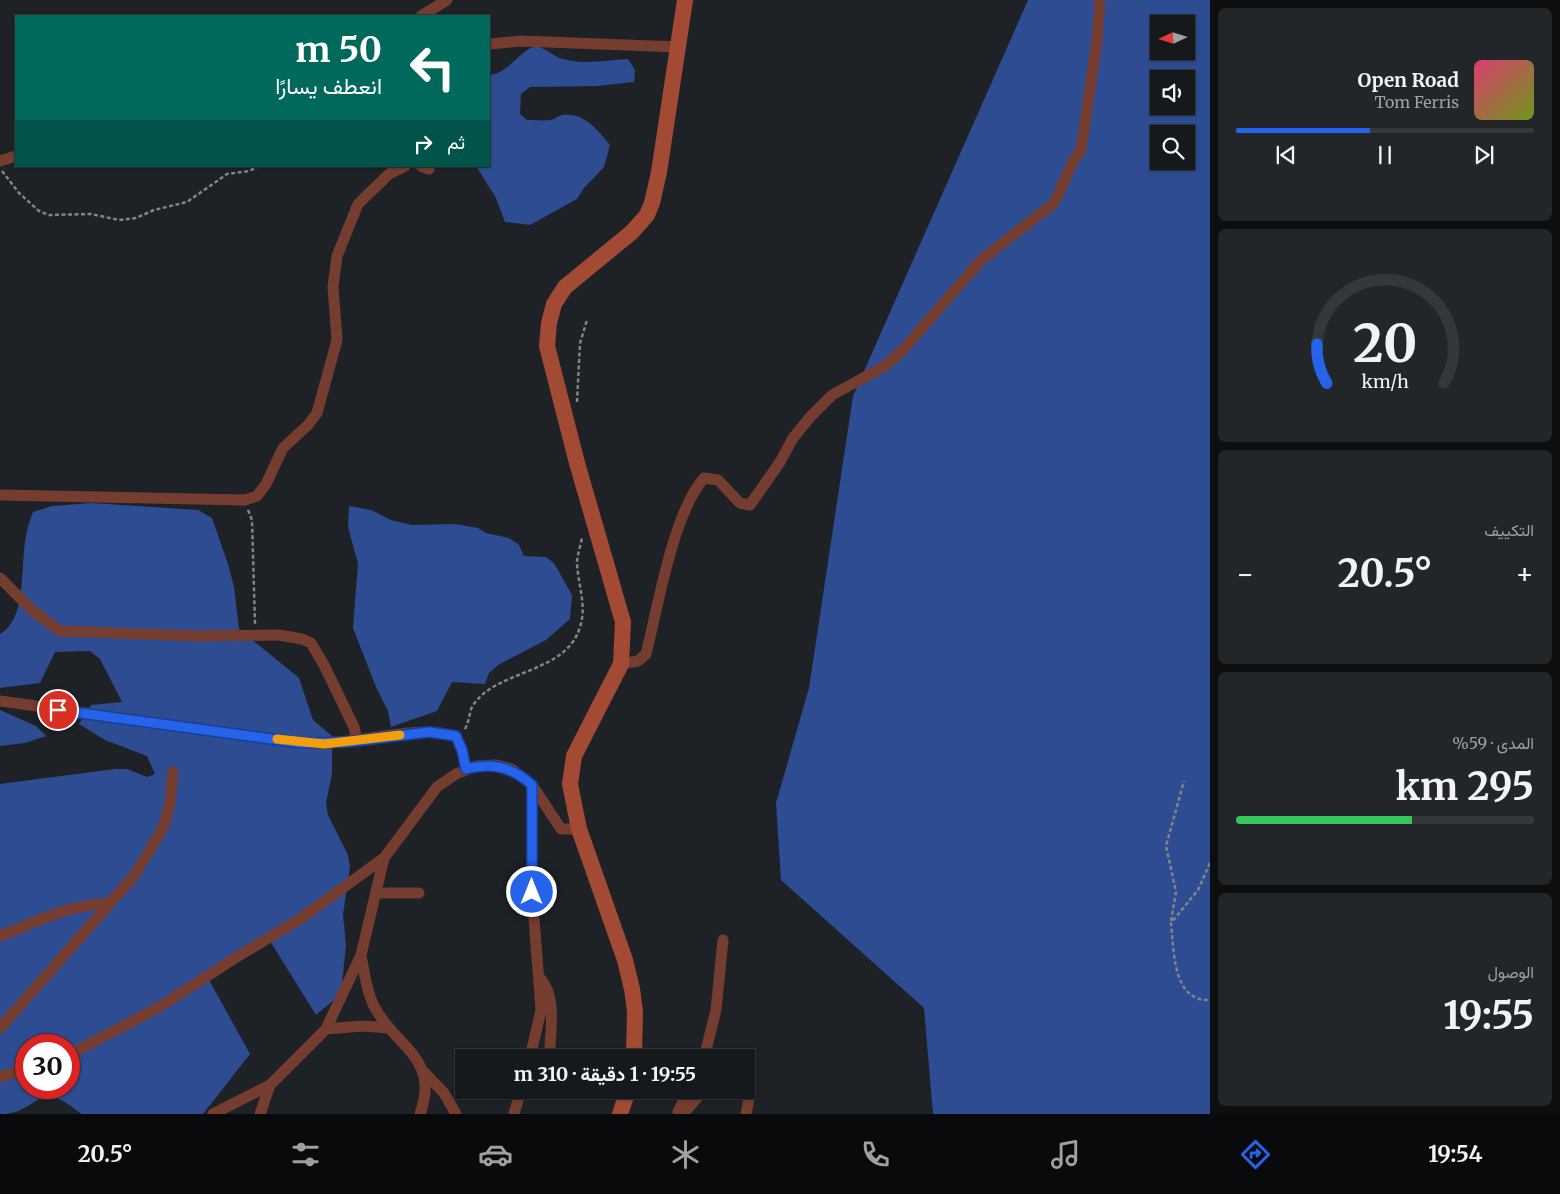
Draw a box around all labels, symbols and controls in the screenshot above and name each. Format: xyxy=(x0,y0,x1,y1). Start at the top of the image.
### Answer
north arrow xyxy=(1150,15,1195,60)
map controls xyxy=(1150,15,1195,170)
text: 50 m xyxy=(295,28,382,72)
icon: left xyxy=(400,35,465,100)
text: Open Road xyxy=(1357,68,1459,92)
button: sound xyxy=(1150,70,1195,115)
text: انعطف يسارًا xyxy=(275,72,382,100)
text: Tom Ferris xyxy=(1374,92,1459,112)
button: search xyxy=(1150,125,1195,170)
icon: right xyxy=(409,130,437,158)
text: ثم xyxy=(447,130,465,154)
icon: previous xyxy=(1272,141,1300,169)
icon: pause xyxy=(1371,141,1399,169)
icon: next xyxy=(1470,141,1498,169)
text: 20 xyxy=(1353,311,1417,376)
text: km/h xyxy=(1361,370,1409,393)
text: التكييف xyxy=(1484,520,1534,540)
text: 20.5° xyxy=(1338,550,1432,597)
text: − xyxy=(1236,556,1255,592)
text: + xyxy=(1515,556,1534,592)
pin xyxy=(37,689,79,731)
icon: arrive xyxy=(44,696,72,724)
text: المدى · 59% xyxy=(1452,733,1534,753)
text: 295 km xyxy=(1395,763,1534,810)
position arrow xyxy=(505,865,557,917)
text: الوصول xyxy=(1488,962,1534,982)
text: 19:55 xyxy=(1443,992,1534,1039)
speed limit sign: 30 xyxy=(15,1034,80,1099)
text: 19:55 · 1 دقيقة · 310 m xyxy=(514,1062,696,1086)
icon: filters xyxy=(288,1137,323,1172)
icon: car xyxy=(478,1137,513,1172)
icon: climate xyxy=(668,1137,703,1172)
icon: phone xyxy=(858,1137,893,1172)
icon: music xyxy=(1048,1137,1083,1172)
icon: directions xyxy=(1238,1137,1273,1172)
text: 20.5° xyxy=(78,1140,133,1168)
text: 19:54 xyxy=(1428,1140,1482,1168)

